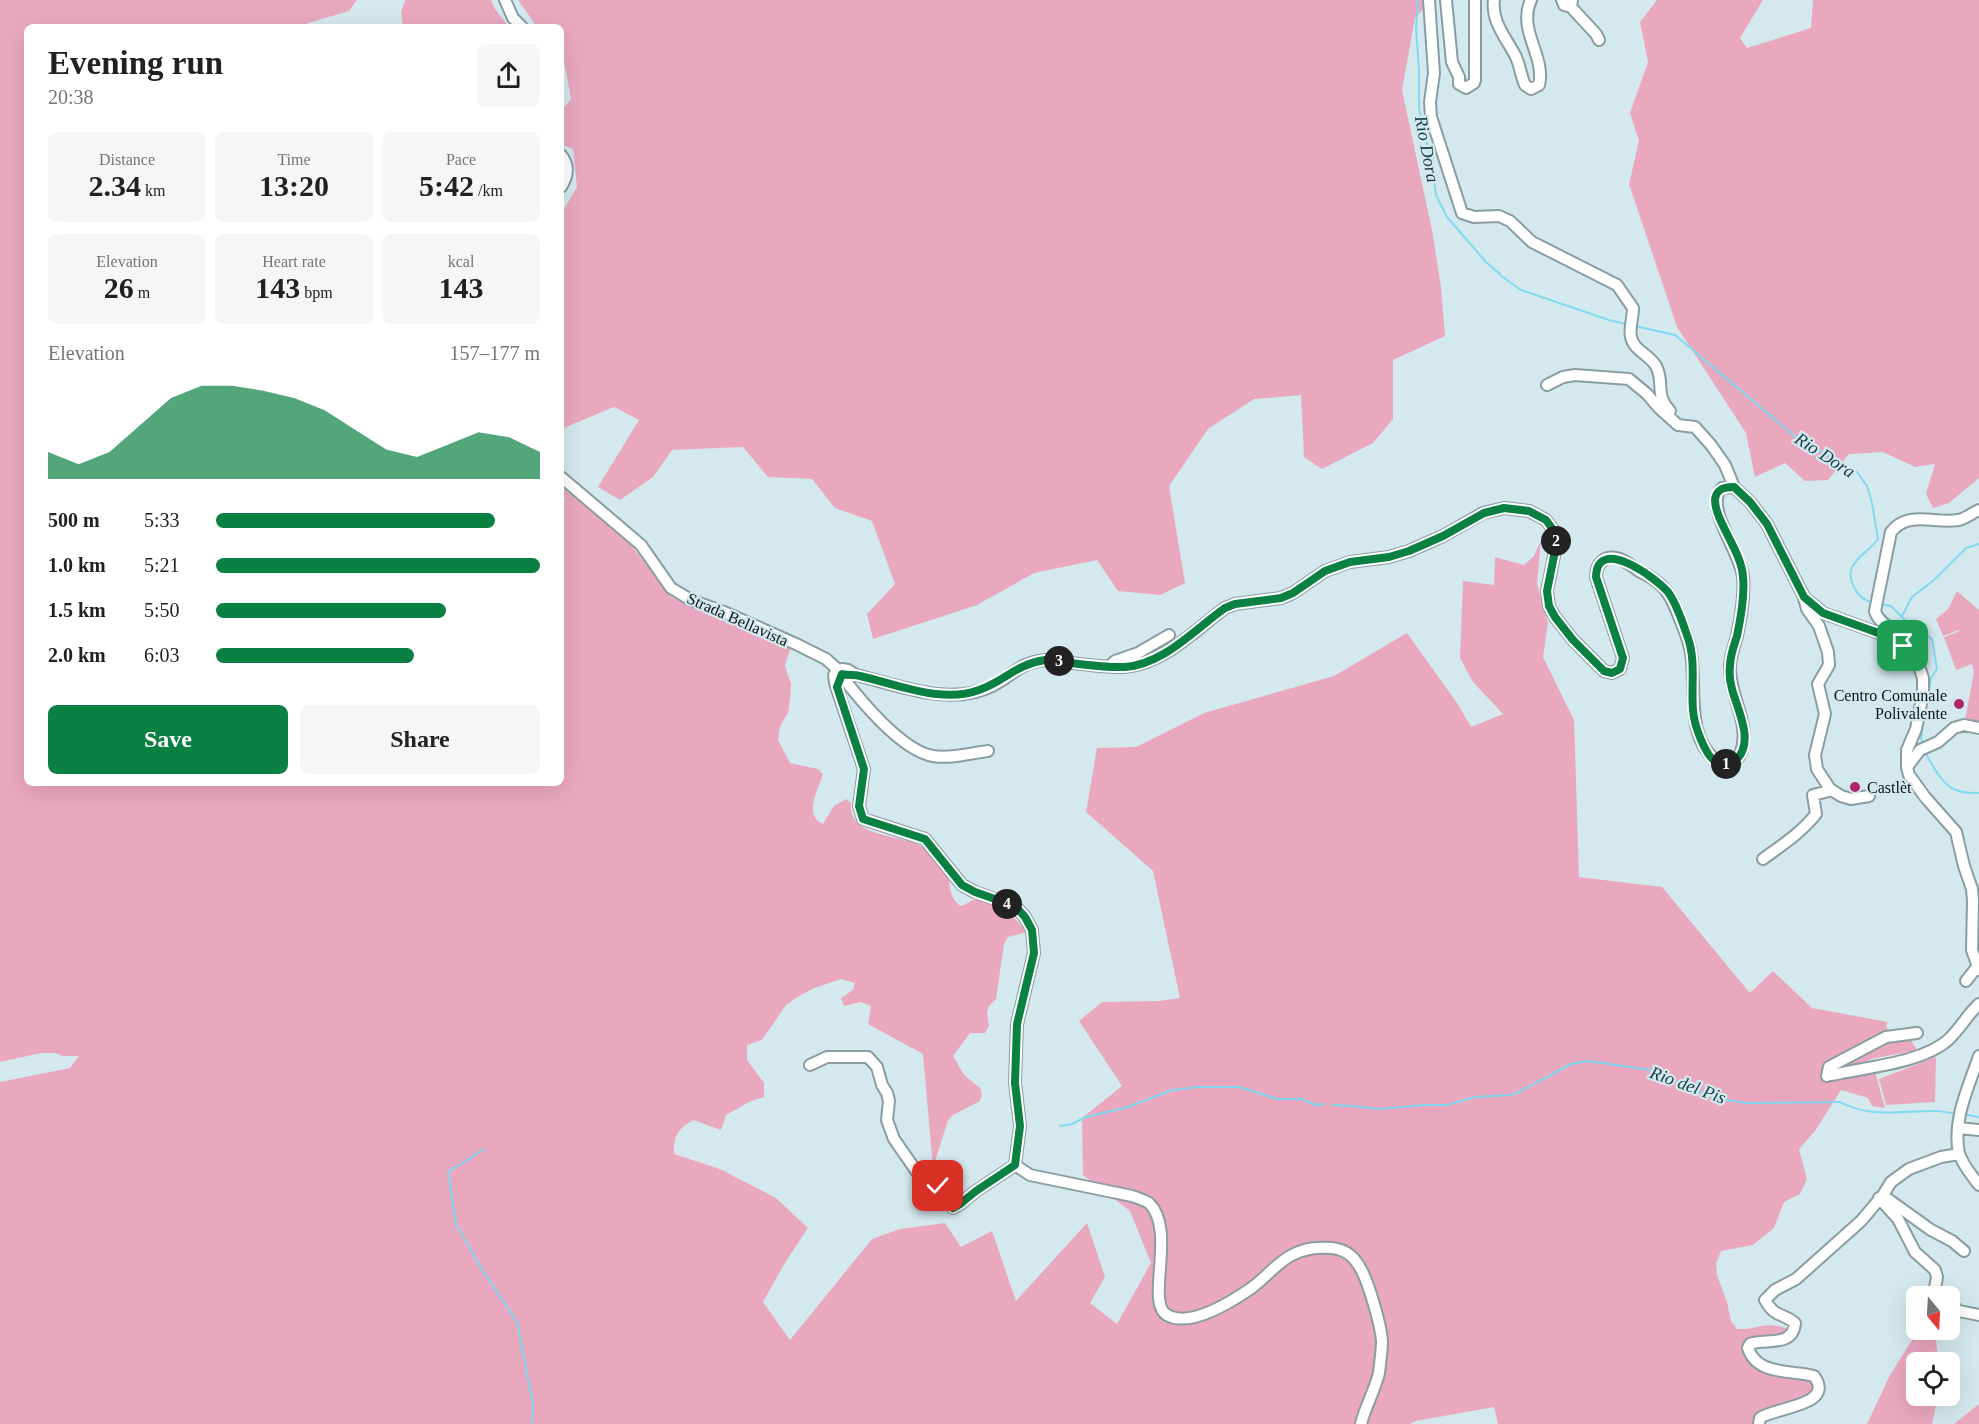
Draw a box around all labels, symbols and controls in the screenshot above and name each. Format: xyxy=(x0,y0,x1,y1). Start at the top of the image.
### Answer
button: share xyxy=(477,44,540,107)
text: Evening run xyxy=(48,45,223,81)
text: 20:38 xyxy=(48,86,94,108)
water label: Rio Dora xyxy=(1411,113,1443,184)
text: Distance xyxy=(99,151,155,168)
text: Time xyxy=(277,151,311,168)
text: Pace xyxy=(446,151,476,168)
text: 2.34 xyxy=(89,169,141,202)
text: 13:20 xyxy=(259,169,329,202)
text: 5:42 xyxy=(419,169,474,202)
text: km xyxy=(141,182,165,199)
text: /km xyxy=(474,182,503,199)
text: Elevation xyxy=(96,253,158,270)
text: Heart rate xyxy=(262,253,326,270)
text: kcal xyxy=(448,253,474,270)
text: 26 xyxy=(104,271,134,304)
text: 143 xyxy=(255,271,300,304)
text: 143 xyxy=(439,271,484,304)
text: m xyxy=(134,284,150,301)
text: bpm xyxy=(300,284,333,301)
text: Elevation xyxy=(48,342,125,364)
text: 157–177 m xyxy=(449,342,540,364)
water label: Rio Dora xyxy=(1790,428,1859,482)
text: 500 m xyxy=(48,509,100,531)
text: 5:33 xyxy=(144,509,180,531)
pin: 2 xyxy=(1541,526,1571,556)
text: 2 xyxy=(1552,532,1560,549)
text: 1.0 km xyxy=(48,554,106,576)
text: 5:21 xyxy=(144,554,180,576)
street label: Strada Bellavista xyxy=(685,590,791,649)
text: 1.5 km xyxy=(48,599,106,621)
text: 5:50 xyxy=(144,599,180,621)
pin xyxy=(1877,620,1928,671)
icon: arrive xyxy=(1886,629,1919,662)
text: 2.0 km xyxy=(48,644,106,666)
text: 6:03 xyxy=(144,644,180,666)
pin: 3 xyxy=(1044,646,1074,676)
text: 3 xyxy=(1055,652,1063,669)
place label: Centro Comunale Polivalente xyxy=(1834,687,1947,722)
marker: Centro Comunale Polivalente xyxy=(1952,697,1966,711)
button: Save xyxy=(48,705,288,774)
button: Share xyxy=(300,705,540,774)
pin: 1 xyxy=(1711,749,1741,779)
text: 1 xyxy=(1722,755,1730,772)
place label: Castlèt xyxy=(1867,779,1912,796)
marker: Castlèt xyxy=(1848,780,1862,794)
pin: 4 xyxy=(992,889,1022,919)
text: 4 xyxy=(1003,895,1011,912)
water label: Rio del Pis xyxy=(1647,1062,1729,1108)
pin xyxy=(912,1160,963,1211)
icon: check xyxy=(921,1169,954,1202)
north arrow xyxy=(1906,1286,1960,1340)
map controls xyxy=(1906,1286,1960,1406)
button: locate xyxy=(1906,1352,1960,1406)

